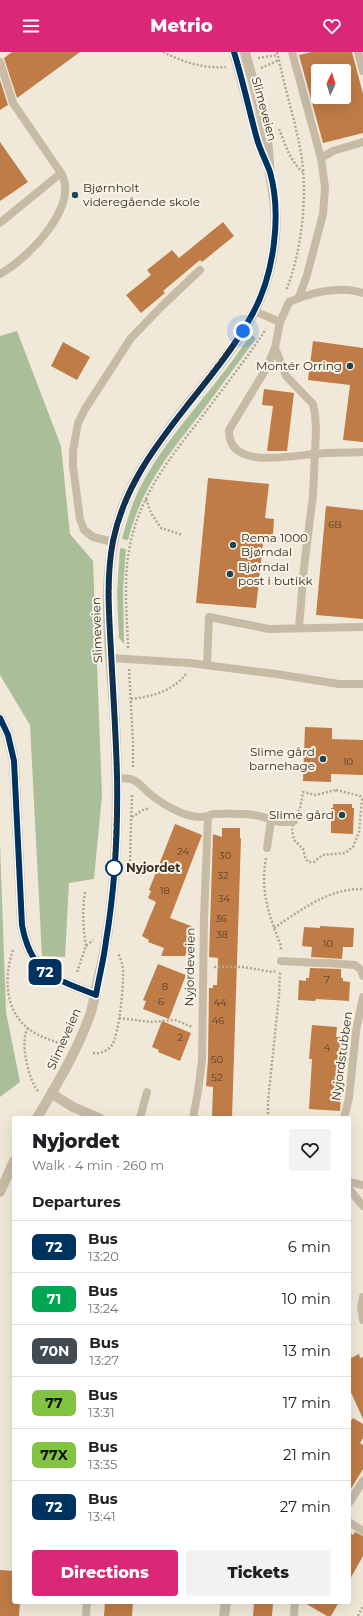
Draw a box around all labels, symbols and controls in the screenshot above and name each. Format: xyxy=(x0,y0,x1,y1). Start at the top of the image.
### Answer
icon: menu xyxy=(20,15,42,37)
text: Metrio xyxy=(150,15,213,37)
icon: heart xyxy=(321,15,343,37)
north arrow xyxy=(311,64,351,104)
map controls xyxy=(311,64,351,104)
street label: Slimeveien xyxy=(249,75,280,143)
place label: Bjørnholt videregående skole xyxy=(83,180,200,209)
marker: Bjørnholt videregående skole xyxy=(70,190,80,200)
your location xyxy=(233,321,253,341)
place label: Montér Orring xyxy=(256,358,342,373)
marker: Montér Orring xyxy=(345,361,355,371)
house number: 6B xyxy=(328,518,342,531)
place label: Rema 1000 Bjørndal xyxy=(241,530,308,559)
marker: Rema 1000 Bjørndal xyxy=(228,540,238,550)
place label: Bjørndal post i butikk xyxy=(238,559,313,588)
marker: Bjørndal post i butikk xyxy=(225,569,235,579)
street label: Slimeveien xyxy=(88,597,105,663)
place label: Slime gård barnehage xyxy=(249,744,315,773)
marker: Slime gård barnehage xyxy=(318,754,328,764)
house number: 10 xyxy=(343,755,353,768)
place label: Slime gård xyxy=(269,807,334,822)
marker: Slime gård xyxy=(337,810,347,820)
house number: 24 xyxy=(177,845,189,858)
house number: 30 xyxy=(219,849,232,862)
marker: Nyjordet xyxy=(105,859,123,877)
place label: Nyjordet xyxy=(126,860,181,875)
house number: 32 xyxy=(217,869,229,882)
house number: 18 xyxy=(160,884,170,897)
house number: 34 xyxy=(218,892,231,905)
house number: 36 xyxy=(215,912,227,925)
street label: Nyjordeveien xyxy=(181,927,198,1007)
house number: 38 xyxy=(216,928,228,941)
house number: 10 xyxy=(323,937,333,950)
line badge: 72 xyxy=(27,959,63,985)
text: 72 xyxy=(37,963,53,981)
house number: 7 xyxy=(324,973,330,986)
house number: 8 xyxy=(162,980,168,993)
house number: 6 xyxy=(158,995,164,1008)
house number: 44 xyxy=(213,996,227,1009)
street label: Slimeveien xyxy=(43,1006,84,1072)
street label: Nyjordstubben xyxy=(328,1010,355,1102)
house number: 46 xyxy=(212,1014,224,1027)
house number: 2 xyxy=(177,1031,183,1044)
house number: 4 xyxy=(324,1041,331,1054)
house number: 50 xyxy=(211,1053,224,1066)
house number: 52 xyxy=(211,1071,223,1084)
button: heart xyxy=(289,1129,331,1171)
text: Nyjordet xyxy=(32,1130,120,1153)
text: Walk · 4 min · 260 m xyxy=(32,1157,164,1173)
text: Departures xyxy=(32,1192,121,1211)
text: Bus xyxy=(88,1229,118,1248)
text: 6 min xyxy=(288,1237,331,1256)
text: 72 xyxy=(46,1238,62,1256)
text: 13:20 xyxy=(88,1248,119,1264)
text: Bus xyxy=(88,1281,118,1300)
text: 10 min xyxy=(282,1289,331,1308)
text: 71 xyxy=(47,1290,61,1308)
text: 13:24 xyxy=(88,1300,118,1316)
text: Bus xyxy=(89,1333,119,1352)
text: 13 min xyxy=(283,1341,331,1360)
text: 70N xyxy=(40,1342,69,1360)
text: 13:27 xyxy=(89,1352,119,1368)
text: Bus xyxy=(88,1385,118,1404)
text: 17 min xyxy=(283,1393,331,1412)
text: 77 xyxy=(45,1394,63,1412)
text: 13:31 xyxy=(88,1404,115,1420)
text: Bus xyxy=(88,1437,118,1456)
text: 21 min xyxy=(283,1445,331,1464)
text: 77X xyxy=(40,1446,68,1464)
text: 13:35 xyxy=(88,1456,117,1472)
text: Bus xyxy=(88,1489,118,1508)
text: 27 min xyxy=(280,1497,331,1516)
text: 72 xyxy=(46,1498,62,1516)
text: 13:41 xyxy=(88,1508,116,1524)
button: Directions xyxy=(32,1550,178,1596)
button: Tickets xyxy=(186,1550,331,1596)

